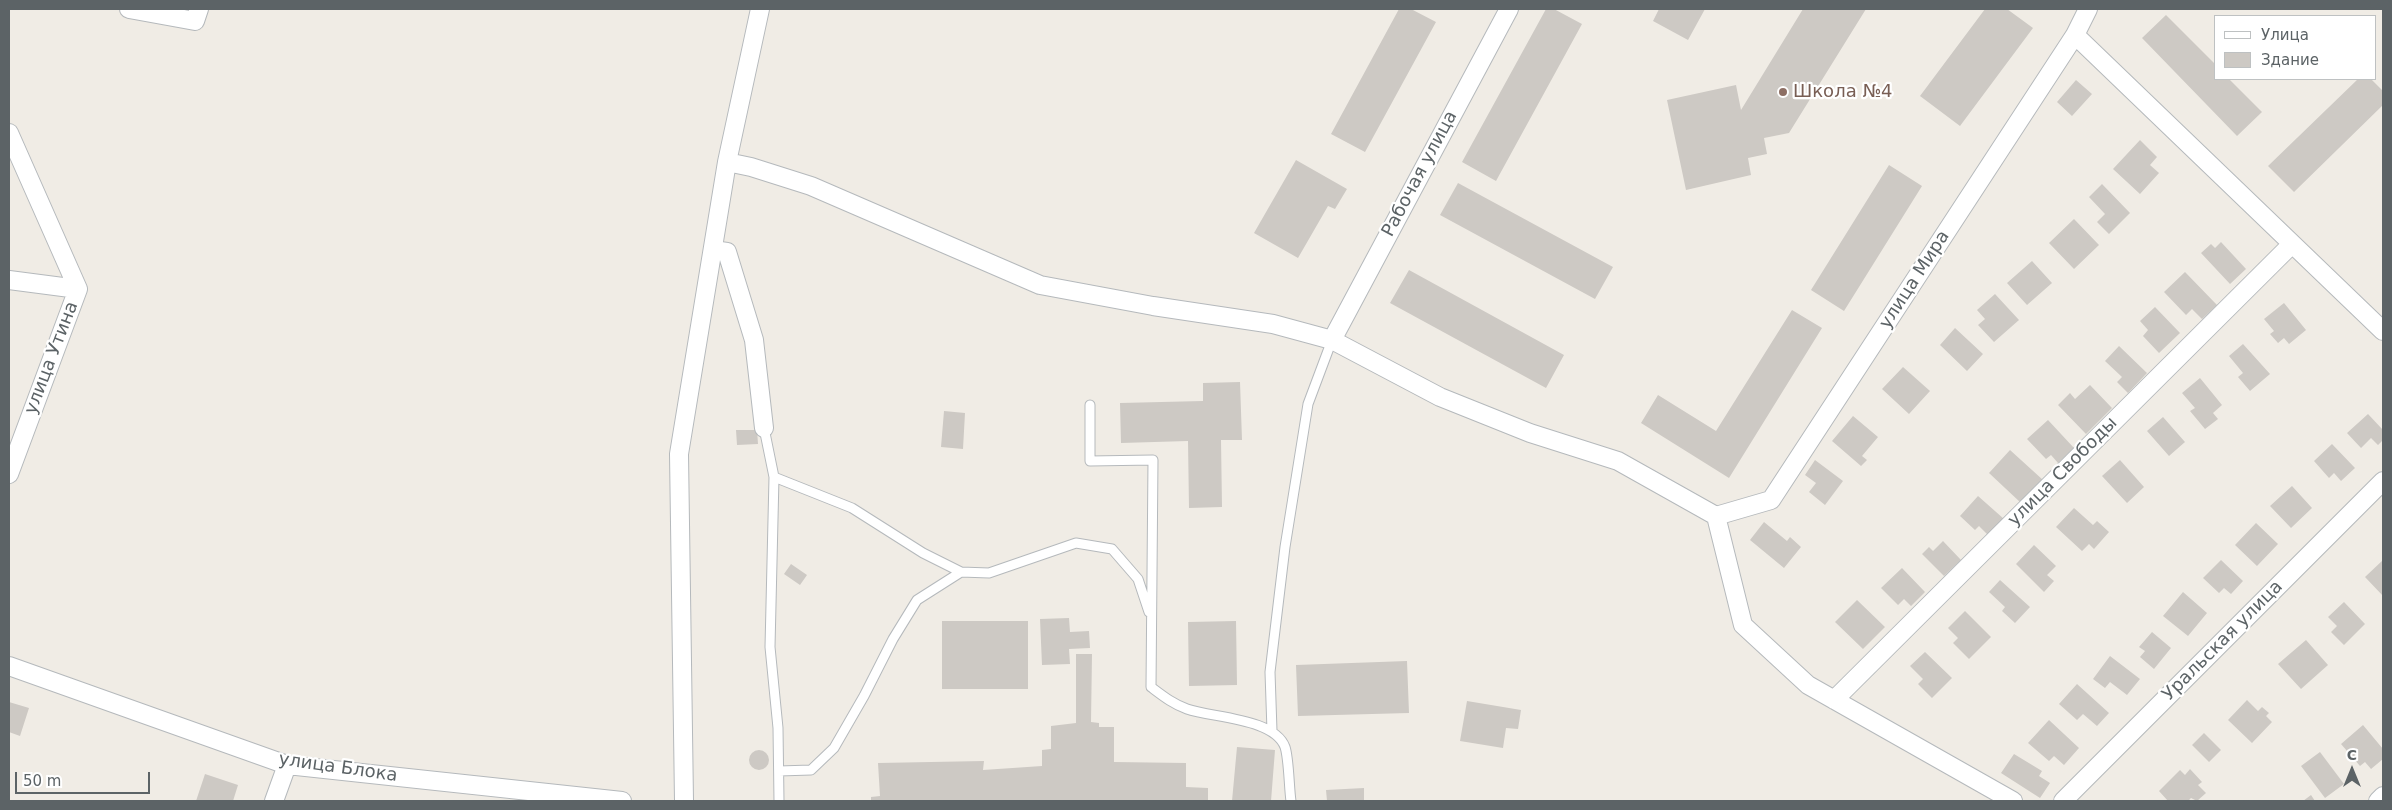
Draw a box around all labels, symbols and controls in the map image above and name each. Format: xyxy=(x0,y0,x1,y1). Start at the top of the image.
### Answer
legend xyxy=(2214,15,2377,80)
text: Улица xyxy=(2261,26,2309,44)
text: Здание xyxy=(2261,51,2319,69)
place label: Школа №4 xyxy=(1793,81,1893,103)
marker: Школа №4 xyxy=(1777,86,1789,98)
street label: Рабочая улица xyxy=(1378,107,1462,241)
street label: улица Мира xyxy=(1875,227,1955,333)
street label: улица Утина xyxy=(21,299,83,417)
street label: улица Свободы xyxy=(2004,413,2122,531)
street label: Уральская улица xyxy=(2158,576,2288,706)
north arrow xyxy=(2327,745,2377,795)
text: С xyxy=(2347,747,2357,763)
street label: улица Блока xyxy=(277,749,399,787)
scale bar xyxy=(18,762,152,794)
text: 50 m xyxy=(23,772,61,790)

